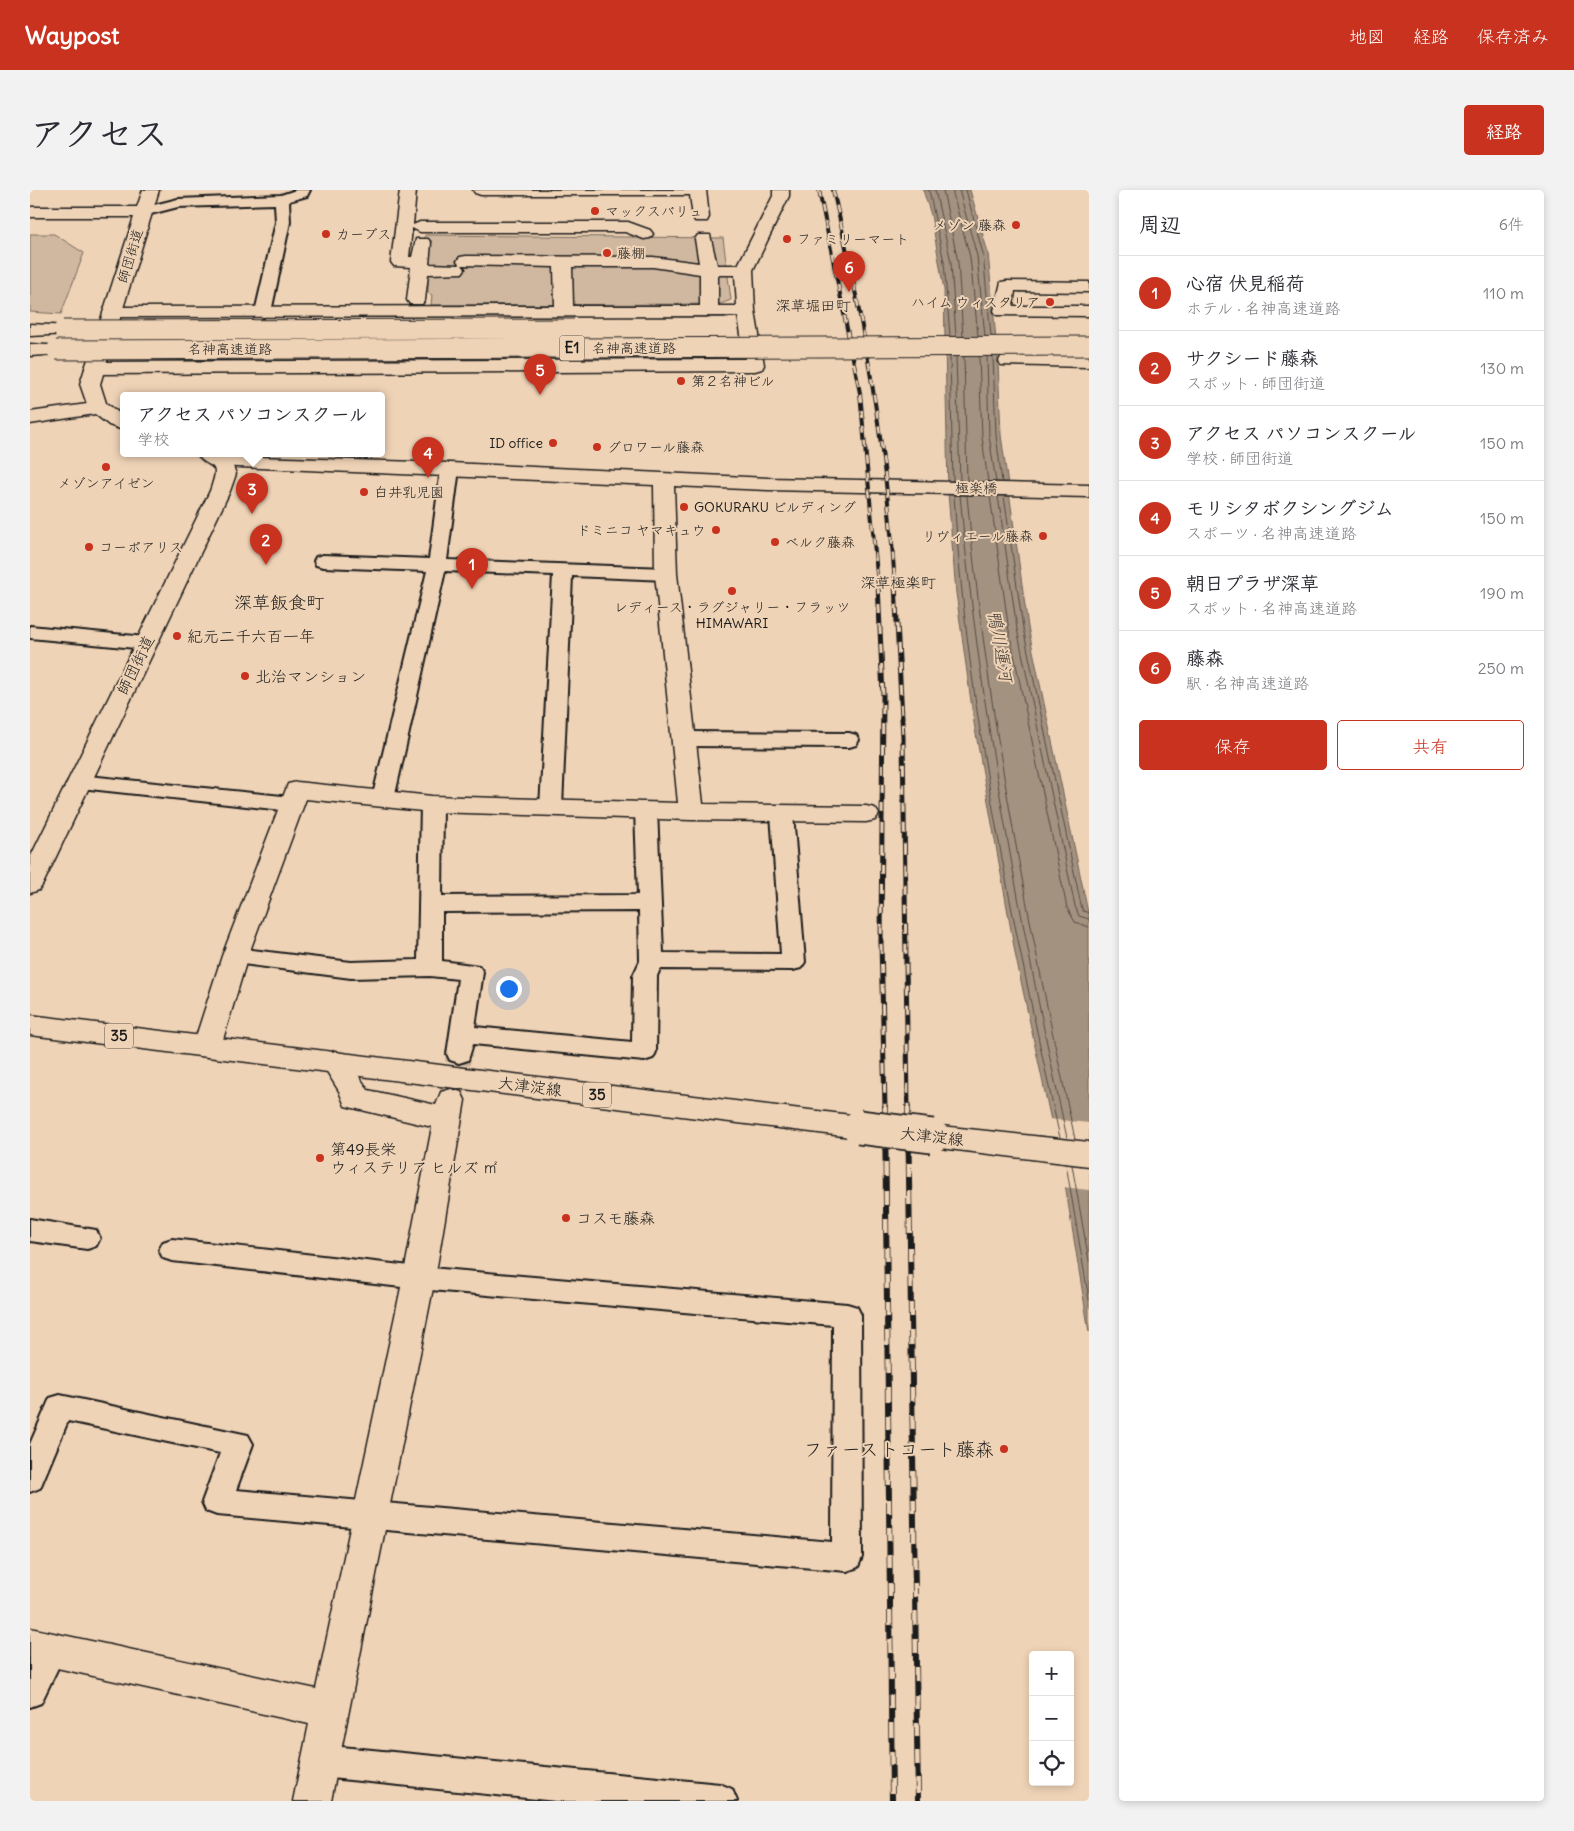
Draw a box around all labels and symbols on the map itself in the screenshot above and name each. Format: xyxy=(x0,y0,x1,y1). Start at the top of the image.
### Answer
place label: マックスバリュ xyxy=(605,202,703,220)
marker: マックスバリュ xyxy=(589,205,601,217)
place label: メゾン 藤森 xyxy=(933,216,1006,234)
marker: メゾン 藤森 xyxy=(1010,219,1022,231)
place label: カーブス xyxy=(336,225,391,243)
street label: 師団街道 xyxy=(113,227,147,285)
marker: カーブス xyxy=(320,228,332,240)
place label: ファミリーマート xyxy=(797,230,909,248)
marker: ファミリーマート xyxy=(781,233,793,245)
place label: 藤棚 xyxy=(617,244,645,262)
marker: 藤棚 xyxy=(601,247,613,259)
pin: 6 xyxy=(833,251,865,292)
place label: ハイム ウィスタリア xyxy=(911,293,1040,311)
district label: 深草堀田町 xyxy=(775,296,851,315)
marker: ハイム ウィスタリア xyxy=(1044,296,1056,308)
road number: E1 xyxy=(560,336,584,360)
street label: 名神高速道路 xyxy=(592,339,676,357)
street label: 名神高速道路 xyxy=(188,340,272,358)
pin: 5 xyxy=(524,354,556,395)
place label: 第２名神ビル xyxy=(691,372,775,390)
marker: 第２名神ビル xyxy=(675,375,687,387)
place label: ID office xyxy=(489,434,543,452)
pin: 4 xyxy=(412,437,444,478)
marker: ID office xyxy=(547,437,559,449)
place label: グロワール藤森 xyxy=(607,438,704,456)
marker: グロワール藤森 xyxy=(591,441,603,453)
marker: メゾンアイゼン xyxy=(100,461,112,473)
pin: 3 xyxy=(236,473,268,514)
place label: メゾンアイゼン xyxy=(57,474,155,492)
street label: 極楽橋 xyxy=(955,479,997,497)
place label: 白井乳児園 xyxy=(374,483,444,501)
marker: 白井乳児園 xyxy=(358,486,370,498)
place label: GOKURAKU ビルディング xyxy=(694,498,856,516)
marker: GOKURAKU ビルディング xyxy=(678,501,690,513)
place label: ドミニコ ヤマキュウ xyxy=(577,521,706,539)
pin: 2 xyxy=(250,524,282,565)
marker: ドミニコ ヤマキュウ xyxy=(710,524,722,536)
place label: リヴィエール藤森 xyxy=(922,527,1033,545)
marker: リヴィエール藤森 xyxy=(1037,530,1049,542)
place label: ベルク藤森 xyxy=(785,533,855,551)
marker: ベルク藤森 xyxy=(769,536,781,548)
place label: コーポアリス xyxy=(99,538,183,556)
marker: コーポアリス xyxy=(83,541,95,553)
pin: 1 xyxy=(456,548,488,589)
district label: 深草極楽町 xyxy=(860,573,936,592)
marker: レディース・ラグジャリー・フラッツ HIMAWARI xyxy=(726,585,738,597)
district label: 深草飯食町 xyxy=(234,591,324,614)
place label: レディース・ラグジャリー・フラッツ HIMAWARI xyxy=(614,598,850,632)
water label: 鴨川運河 xyxy=(983,608,1019,686)
place label: 紀元二千六百一年 xyxy=(187,626,315,646)
marker: 紀元二千六百一年 xyxy=(171,630,183,642)
street label: 師団街道 xyxy=(112,632,158,698)
place label: 北治マンション xyxy=(255,666,366,686)
marker: 北治マンション xyxy=(239,670,251,682)
your location xyxy=(496,976,522,1002)
road number: 35 xyxy=(105,1024,133,1048)
street label: 大津淀線 xyxy=(497,1072,563,1100)
road number: 35 xyxy=(583,1082,611,1108)
street label: 大津淀線 xyxy=(899,1123,965,1149)
place label: 第49長栄 ウィステリア ヒルズ ㎡ xyxy=(330,1139,498,1177)
marker: 第49長栄 ウィステリア ヒルズ ㎡ xyxy=(314,1152,326,1164)
place label: コスモ藤森 xyxy=(576,1208,655,1228)
marker: コスモ藤森 xyxy=(560,1212,572,1224)
place label: ファーストコート藤森 xyxy=(804,1437,994,1461)
marker: ファーストコート藤森 xyxy=(998,1443,1010,1455)

